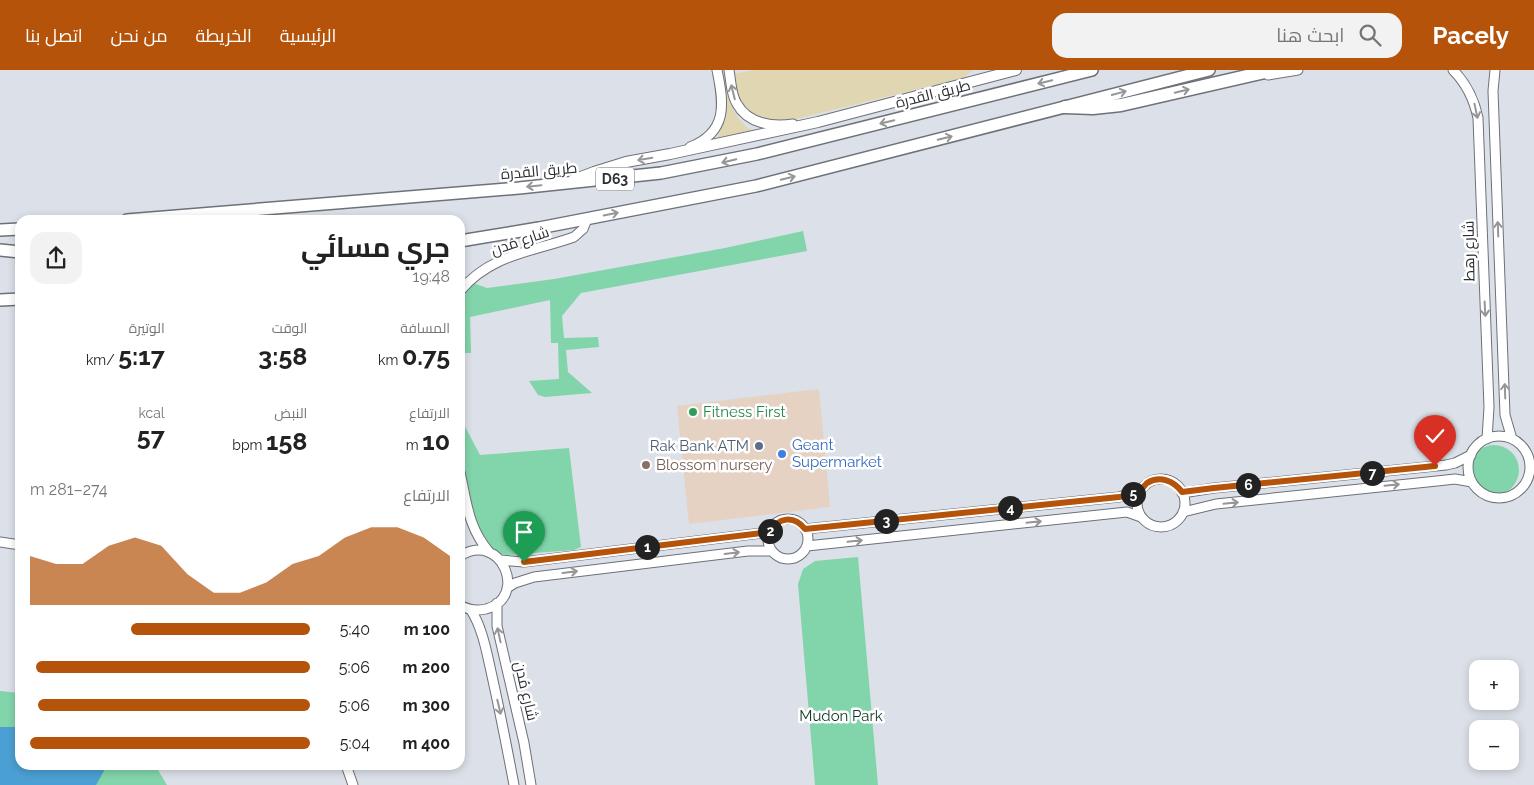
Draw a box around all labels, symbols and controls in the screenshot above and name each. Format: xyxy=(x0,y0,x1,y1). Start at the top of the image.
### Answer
search box xyxy=(1052,13,1402,58)
icon: search xyxy=(1356,21,1384,49)
text: Pacely xyxy=(1432,21,1509,50)
text: ابحث هنا xyxy=(1276,24,1344,46)
text: اتصل بنا xyxy=(25,25,83,46)
text: من نحن xyxy=(111,25,168,46)
text: الخريطة xyxy=(196,25,252,46)
text: الرئيسية xyxy=(280,25,336,46)
street label: طريق القدرة xyxy=(894,76,973,113)
one-way arrow xyxy=(1037,78,1053,87)
one-way arrow xyxy=(728,84,737,100)
one-way arrow xyxy=(1174,86,1190,95)
one-way arrow xyxy=(1111,88,1127,97)
one-way arrow xyxy=(1472,103,1482,119)
one-way arrow xyxy=(879,118,895,127)
one-way arrow xyxy=(937,133,953,142)
one-way arrow xyxy=(637,154,653,164)
one-way arrow xyxy=(722,157,738,166)
street label: طريق القدرة xyxy=(500,159,578,184)
road number: D63 xyxy=(596,168,634,190)
one-way arrow xyxy=(779,173,795,182)
one-way arrow xyxy=(526,182,542,191)
one-way arrow xyxy=(603,209,619,218)
street label: شارع رهط xyxy=(1459,220,1481,282)
one-way arrow xyxy=(1494,221,1503,237)
street label: شارع مُدن xyxy=(488,223,552,261)
text: جري مسائي xyxy=(301,231,450,264)
button: share xyxy=(30,232,82,284)
text: 19:48 xyxy=(413,267,450,286)
one-way arrow xyxy=(1480,300,1489,316)
text: الوتيرة xyxy=(129,320,165,336)
text: الوقت xyxy=(272,320,307,336)
text: المسافة xyxy=(400,320,450,336)
text: 5:17 xyxy=(118,341,165,371)
text: 3:58 xyxy=(258,341,307,371)
text: 0.75 xyxy=(402,341,450,371)
text: /km xyxy=(86,352,118,368)
text: km xyxy=(378,352,402,368)
one-way arrow xyxy=(1500,383,1509,399)
place label: Fitness First xyxy=(703,403,786,421)
text: kcal xyxy=(139,405,165,421)
text: النبض xyxy=(274,405,307,421)
text: الارتفاع xyxy=(409,405,450,421)
marker: Fitness First xyxy=(687,406,699,418)
pin xyxy=(1414,415,1456,466)
text: 57 xyxy=(137,421,165,451)
icon: check xyxy=(1421,422,1449,450)
text: 158 xyxy=(266,426,307,456)
text: 10 xyxy=(422,426,450,456)
place label: Geant Supermarket xyxy=(792,436,882,471)
text: bpm xyxy=(232,437,266,453)
text: m xyxy=(406,437,422,453)
place label: Rak Bank ATM xyxy=(650,437,749,455)
marker: Rak Bank ATM xyxy=(753,440,765,452)
marker: Geant Supermarket xyxy=(776,448,788,460)
place label: Blossom nursery xyxy=(656,456,772,474)
marker: Blossom nursery xyxy=(640,459,652,471)
pin: 7 xyxy=(1360,460,1384,486)
text: 7 xyxy=(1369,465,1376,481)
pin: 6 xyxy=(1236,472,1260,498)
text: 6 xyxy=(1244,477,1253,493)
text: 274–281 m xyxy=(30,480,107,499)
one-way arrow xyxy=(1384,481,1400,490)
pin: 5 xyxy=(1120,482,1146,506)
text: الارتفاع xyxy=(403,486,450,505)
text: 5 xyxy=(1130,486,1137,502)
pin: 4 xyxy=(998,496,1022,520)
one-way arrow xyxy=(1223,498,1239,507)
text: 4 xyxy=(1007,500,1015,516)
pin: 3 xyxy=(874,508,898,534)
pin xyxy=(503,511,545,562)
text: 3 xyxy=(883,513,890,529)
one-way arrow xyxy=(1026,517,1042,527)
icon: arrive xyxy=(510,518,538,546)
pin: 2 xyxy=(758,518,782,544)
text: 2 xyxy=(767,523,774,539)
pin: 1 xyxy=(634,534,660,560)
one-way arrow xyxy=(847,536,863,546)
text: 1 xyxy=(644,539,651,555)
one-way arrow xyxy=(724,548,740,558)
one-way arrow xyxy=(562,567,578,577)
text: 5:40 xyxy=(340,620,370,639)
text: 100 m xyxy=(404,620,450,639)
one-way arrow xyxy=(494,627,503,643)
text: 5:06 xyxy=(339,658,370,677)
text: 200 m xyxy=(403,658,450,677)
street label: شارع مُدن xyxy=(508,659,542,723)
map controls xyxy=(1469,660,1519,770)
button: + xyxy=(1469,660,1519,710)
text: 5:06 xyxy=(339,696,370,715)
text: 300 m xyxy=(403,696,450,715)
one-way arrow xyxy=(495,698,504,714)
park label: Mudon Park xyxy=(799,707,883,725)
button: − xyxy=(1469,720,1519,770)
text: 5:04 xyxy=(340,734,370,753)
text: 400 m xyxy=(402,734,450,753)

